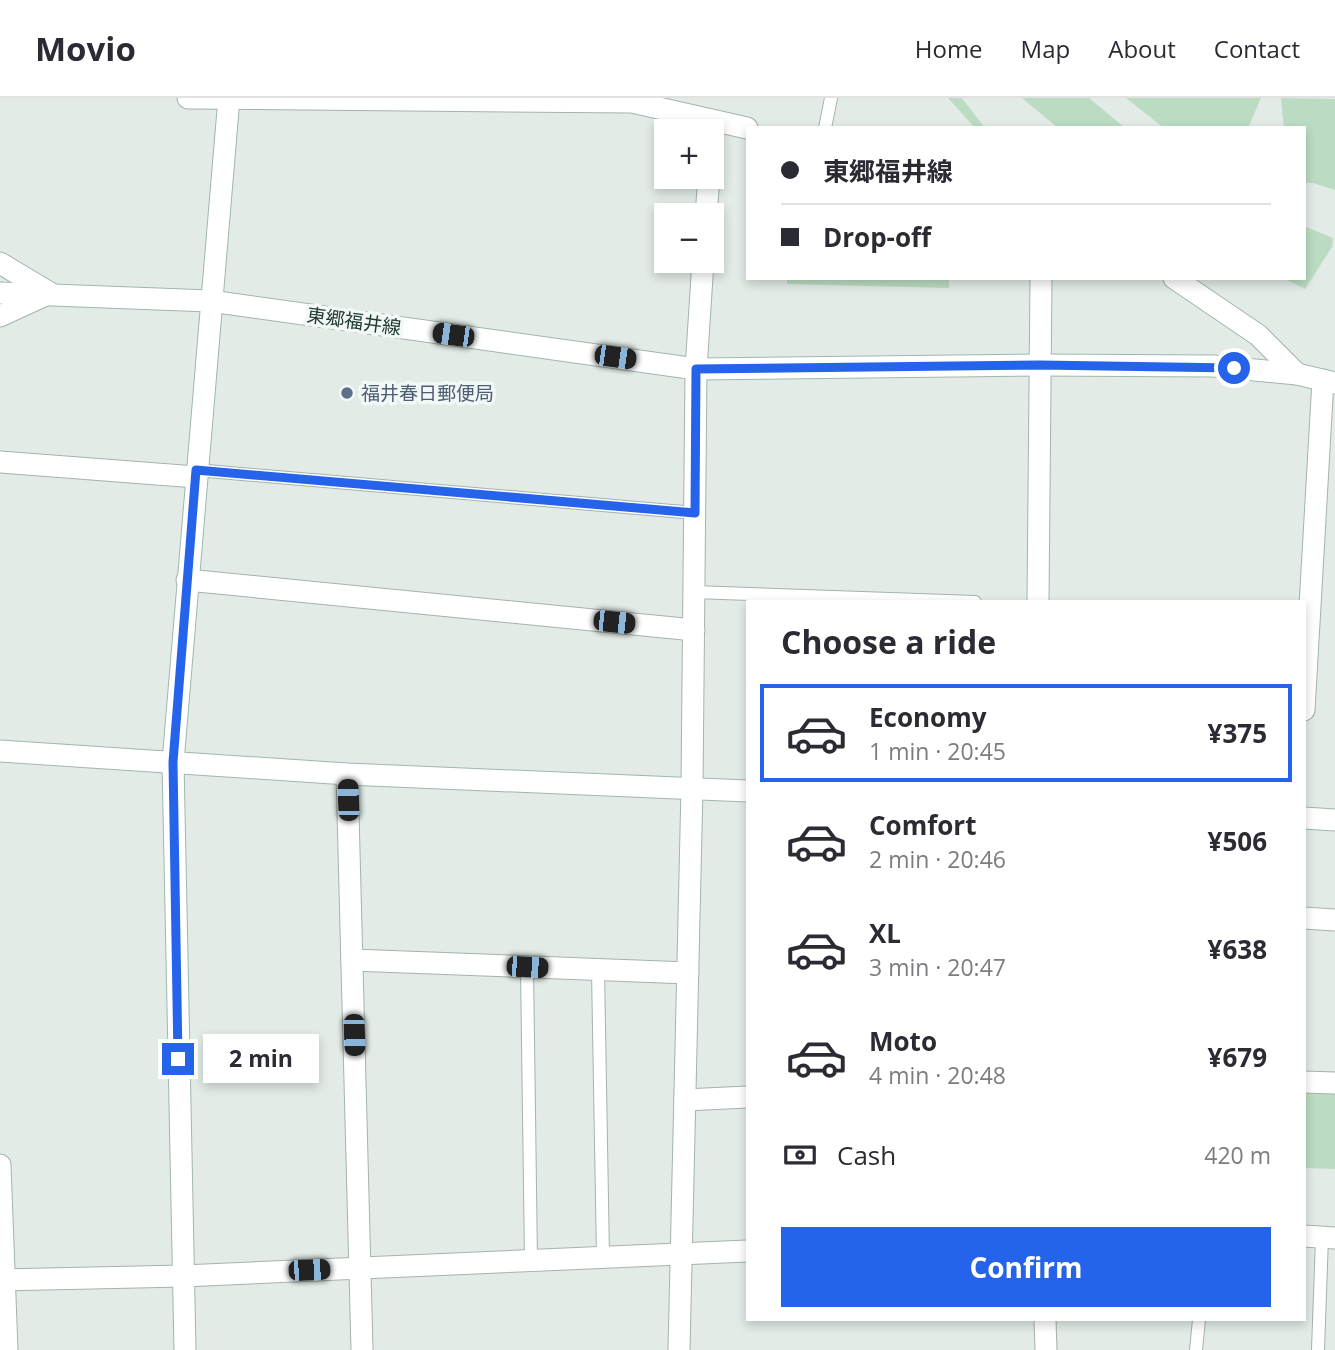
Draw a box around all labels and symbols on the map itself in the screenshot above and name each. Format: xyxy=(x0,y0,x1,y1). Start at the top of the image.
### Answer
street label: 東郷福井線 xyxy=(305,302,403,340)
car xyxy=(431,322,476,348)
car xyxy=(593,344,638,370)
route start xyxy=(1218,352,1250,384)
place label: 福井春日郵便局 xyxy=(361,380,494,406)
marker: 福井春日郵便局 xyxy=(339,385,355,401)
car xyxy=(593,609,636,635)
car xyxy=(337,779,360,821)
car xyxy=(506,955,549,979)
car xyxy=(343,1014,366,1056)
callout: 2 min xyxy=(202,1034,318,1084)
route end xyxy=(162,1043,194,1075)
car xyxy=(288,1259,331,1281)

